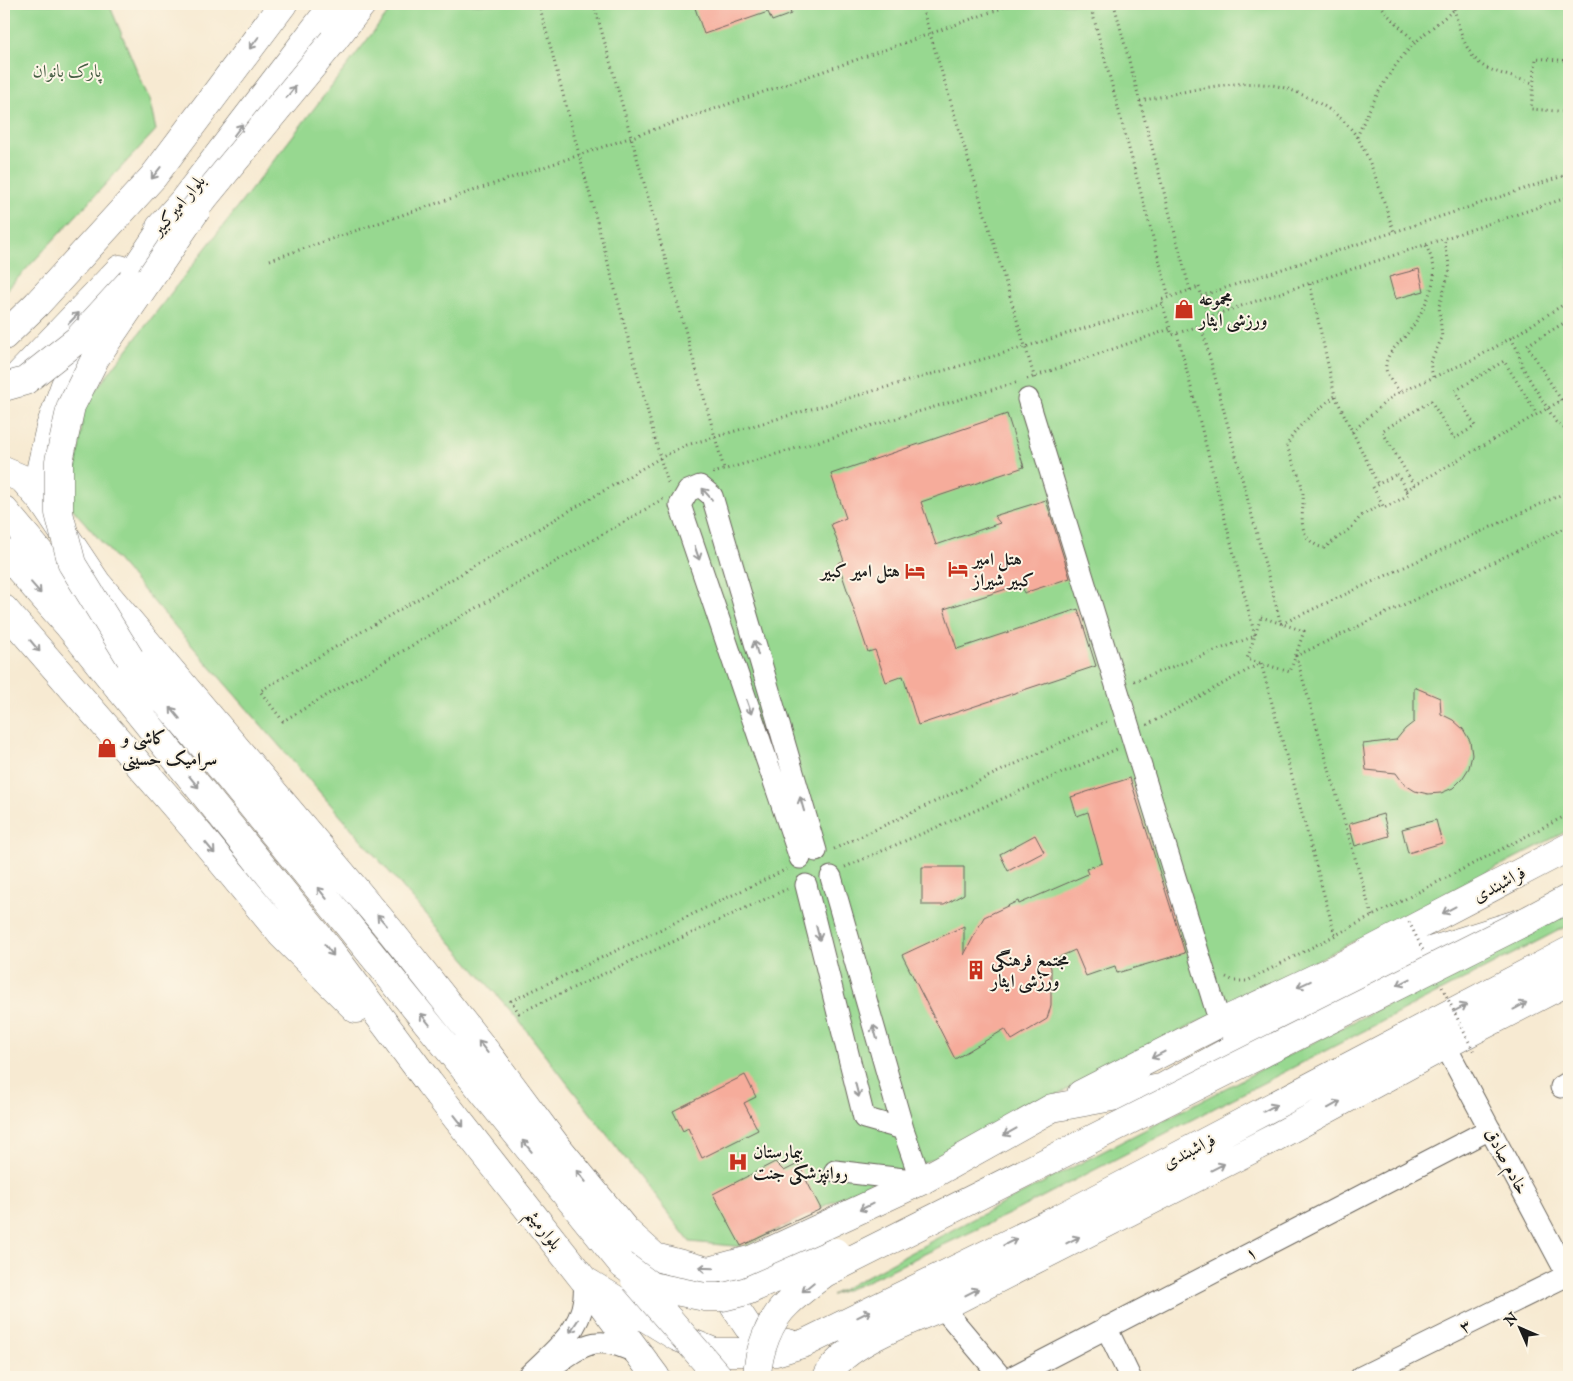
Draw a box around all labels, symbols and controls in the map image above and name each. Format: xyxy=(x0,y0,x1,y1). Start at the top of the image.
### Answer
one-way arrow xyxy=(248,36,259,49)
park label: پارک بانوان xyxy=(32,61,103,84)
one-way arrow xyxy=(286,86,297,99)
one-way arrow xyxy=(233,123,243,137)
one-way arrow xyxy=(151,166,162,179)
street label: بلوار امیرکبیر xyxy=(146,171,211,243)
place label: مجموعه ورزشی ایثار xyxy=(1197,289,1267,333)
shop icon: مجموعه ورزشی ایثار xyxy=(1173,298,1195,320)
one-way arrow xyxy=(68,311,80,324)
one-way arrow xyxy=(702,488,714,501)
one-way arrow xyxy=(692,545,702,561)
place label: هتل امیر کبیر شیراز xyxy=(971,549,1034,593)
hotel icon: هتل امیر کبیر شیراز xyxy=(947,558,969,580)
hotel icon: هتل امیر کبیر xyxy=(904,560,926,582)
place label: هتل امیر کبیر xyxy=(819,561,900,584)
one-way arrow xyxy=(30,582,42,595)
one-way arrow xyxy=(30,639,41,652)
one-way arrow xyxy=(751,640,761,656)
one-way arrow xyxy=(745,698,754,714)
one-way arrow xyxy=(170,707,181,720)
place label: کاشی و سرامیک حسینی xyxy=(120,728,217,772)
shop icon: کاشی و سرامیک حسینی xyxy=(96,737,118,759)
one-way arrow xyxy=(189,775,200,788)
one-way arrow xyxy=(797,796,807,812)
one-way arrow xyxy=(204,842,216,855)
street label: فراشبندی xyxy=(1469,862,1530,909)
one-way arrow xyxy=(317,887,328,900)
one-way arrow xyxy=(1441,905,1456,915)
one-way arrow xyxy=(376,914,387,927)
one-way arrow xyxy=(814,924,823,940)
one-way arrow xyxy=(323,943,334,956)
place label: مجتمع فرهنگی ورزشی ایثار xyxy=(989,949,1070,994)
building icon: مجتمع فرهنگی ورزشی ایثار xyxy=(965,959,987,981)
one-way arrow xyxy=(1397,978,1412,987)
one-way arrow xyxy=(1297,979,1312,989)
one-way arrow xyxy=(1512,1001,1527,1011)
one-way arrow xyxy=(1453,1003,1468,1013)
one-way arrow xyxy=(419,1013,430,1026)
one-way arrow xyxy=(870,1025,880,1041)
one-way arrow xyxy=(478,1041,489,1054)
one-way arrow xyxy=(1150,1050,1165,1060)
one-way arrow xyxy=(853,1082,862,1098)
one-way arrow xyxy=(1327,1100,1342,1110)
one-way arrow xyxy=(1262,1103,1277,1113)
one-way arrow xyxy=(453,1115,464,1128)
street label: خادم صادق xyxy=(1476,1124,1533,1200)
one-way arrow xyxy=(1003,1127,1017,1137)
street label: فراشبندی xyxy=(1159,1129,1220,1175)
one-way arrow xyxy=(521,1139,532,1152)
place label: بیمارستان روانپزشکی جنت xyxy=(753,1142,848,1186)
hospital icon: بیمارستان روانپزشکی جنت xyxy=(727,1151,749,1173)
one-way arrow xyxy=(1210,1162,1225,1171)
one-way arrow xyxy=(576,1170,587,1183)
one-way arrow xyxy=(859,1203,874,1212)
street label: بلوارمیثم xyxy=(516,1205,566,1258)
one-way arrow xyxy=(1065,1235,1080,1244)
one-way arrow xyxy=(1002,1237,1017,1246)
street label: ۱ xyxy=(1242,1242,1262,1267)
one-way arrow xyxy=(699,1264,715,1273)
one-way arrow xyxy=(802,1281,815,1292)
one-way arrow xyxy=(964,1287,979,1296)
north arrow xyxy=(1496,1304,1546,1354)
one-way arrow xyxy=(856,1309,871,1318)
text: N xyxy=(1500,1309,1522,1331)
street label: ۳ xyxy=(1456,1315,1475,1340)
one-way arrow xyxy=(569,1319,580,1333)

